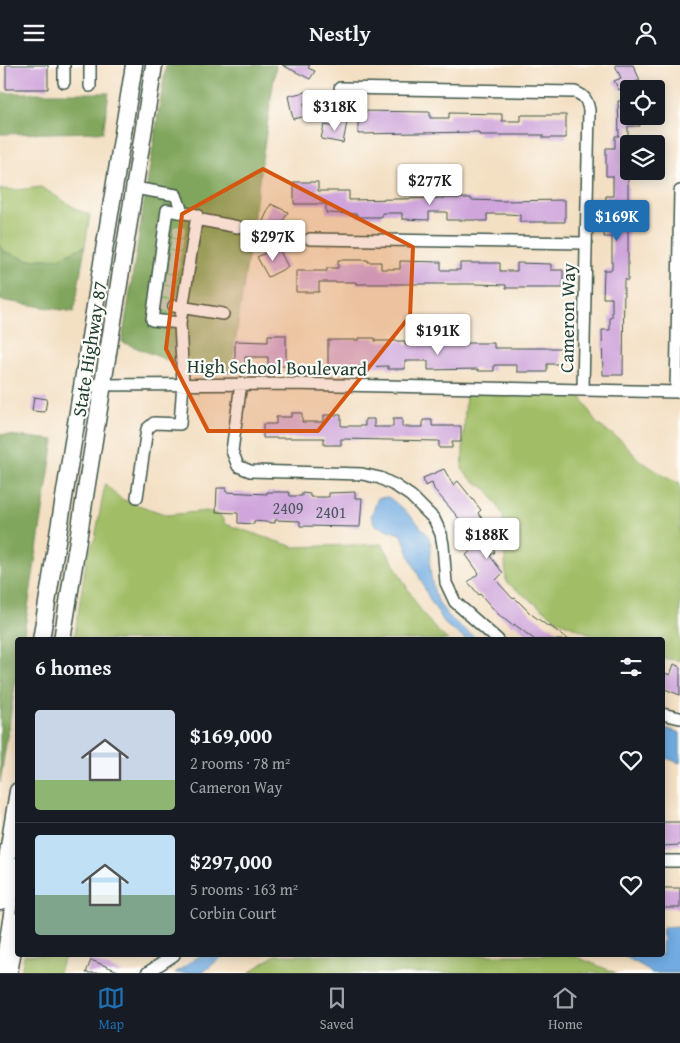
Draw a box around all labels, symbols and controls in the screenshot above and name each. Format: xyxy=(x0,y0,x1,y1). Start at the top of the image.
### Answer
text: Nestly xyxy=(309,17,371,49)
icon: menu xyxy=(20,19,48,47)
icon: person xyxy=(632,19,660,47)
map controls xyxy=(620,80,665,180)
button: locate xyxy=(620,80,665,125)
pin: $318K xyxy=(300,89,370,132)
text: $318K xyxy=(313,94,357,118)
button: layers xyxy=(620,135,665,180)
pin: $277K xyxy=(395,163,465,206)
text: $277K xyxy=(408,168,452,192)
pin: $169K xyxy=(582,199,652,242)
text: $169K xyxy=(595,204,639,228)
pin: $297K xyxy=(238,219,308,262)
text: $297K xyxy=(251,224,295,248)
street label: Cameron Way xyxy=(552,262,582,373)
street label: State Highway 87 xyxy=(64,279,114,419)
pin: $191K xyxy=(403,313,473,356)
text: $191K xyxy=(416,318,460,342)
street label: High School Boulevard xyxy=(187,351,368,383)
house number: 2409 xyxy=(273,496,304,520)
house number: 2401 xyxy=(316,500,346,524)
pin: $188K xyxy=(452,517,522,560)
text: $188K xyxy=(465,522,509,546)
text: 6 homes xyxy=(35,652,111,683)
icon: filters xyxy=(617,653,645,681)
text: $169,000 xyxy=(190,720,272,751)
icon: home xyxy=(75,730,135,790)
icon: heart xyxy=(617,746,645,774)
text: 2 rooms · 78 m² xyxy=(190,751,290,775)
text: Cameron Way xyxy=(190,775,282,799)
text: $297,000 xyxy=(190,846,272,877)
icon: home xyxy=(75,855,135,915)
icon: heart xyxy=(617,871,645,899)
text: 5 rooms · 163 m² xyxy=(190,877,298,901)
text: Corbin Court xyxy=(190,901,277,925)
tab: Map xyxy=(97,984,125,1034)
tab: Saved xyxy=(320,984,354,1034)
tab: Home xyxy=(548,984,583,1034)

